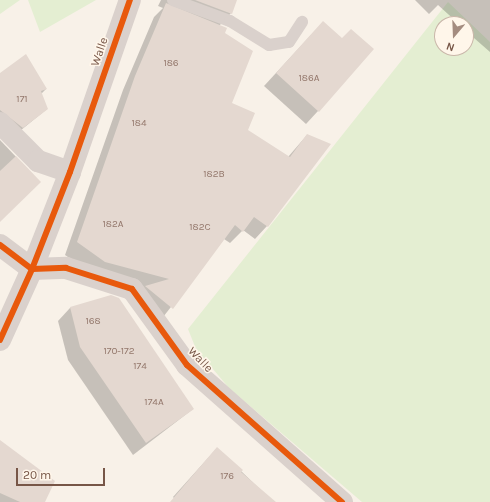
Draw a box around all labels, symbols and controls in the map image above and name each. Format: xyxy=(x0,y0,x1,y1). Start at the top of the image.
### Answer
north arrow xyxy=(434,16,474,56)
street label: Walle xyxy=(88,36,112,68)
text: N xyxy=(444,39,456,54)
house number: 186 xyxy=(163,58,179,70)
house number: 186A xyxy=(299,73,319,85)
house number: 171 xyxy=(16,94,28,106)
house number: 184 xyxy=(131,118,147,130)
house number: 182B xyxy=(203,169,225,181)
house number: 182A xyxy=(103,219,123,231)
house number: 182C xyxy=(189,222,211,234)
house number: 168 xyxy=(85,316,101,328)
street label: Walle xyxy=(184,344,216,376)
house number: 170-172 xyxy=(103,346,135,358)
house number: 174 xyxy=(133,361,147,373)
house number: 174A xyxy=(144,397,164,409)
scale bar xyxy=(18,460,107,486)
text: 20 m xyxy=(23,468,51,482)
house number: 176 xyxy=(220,471,234,483)

